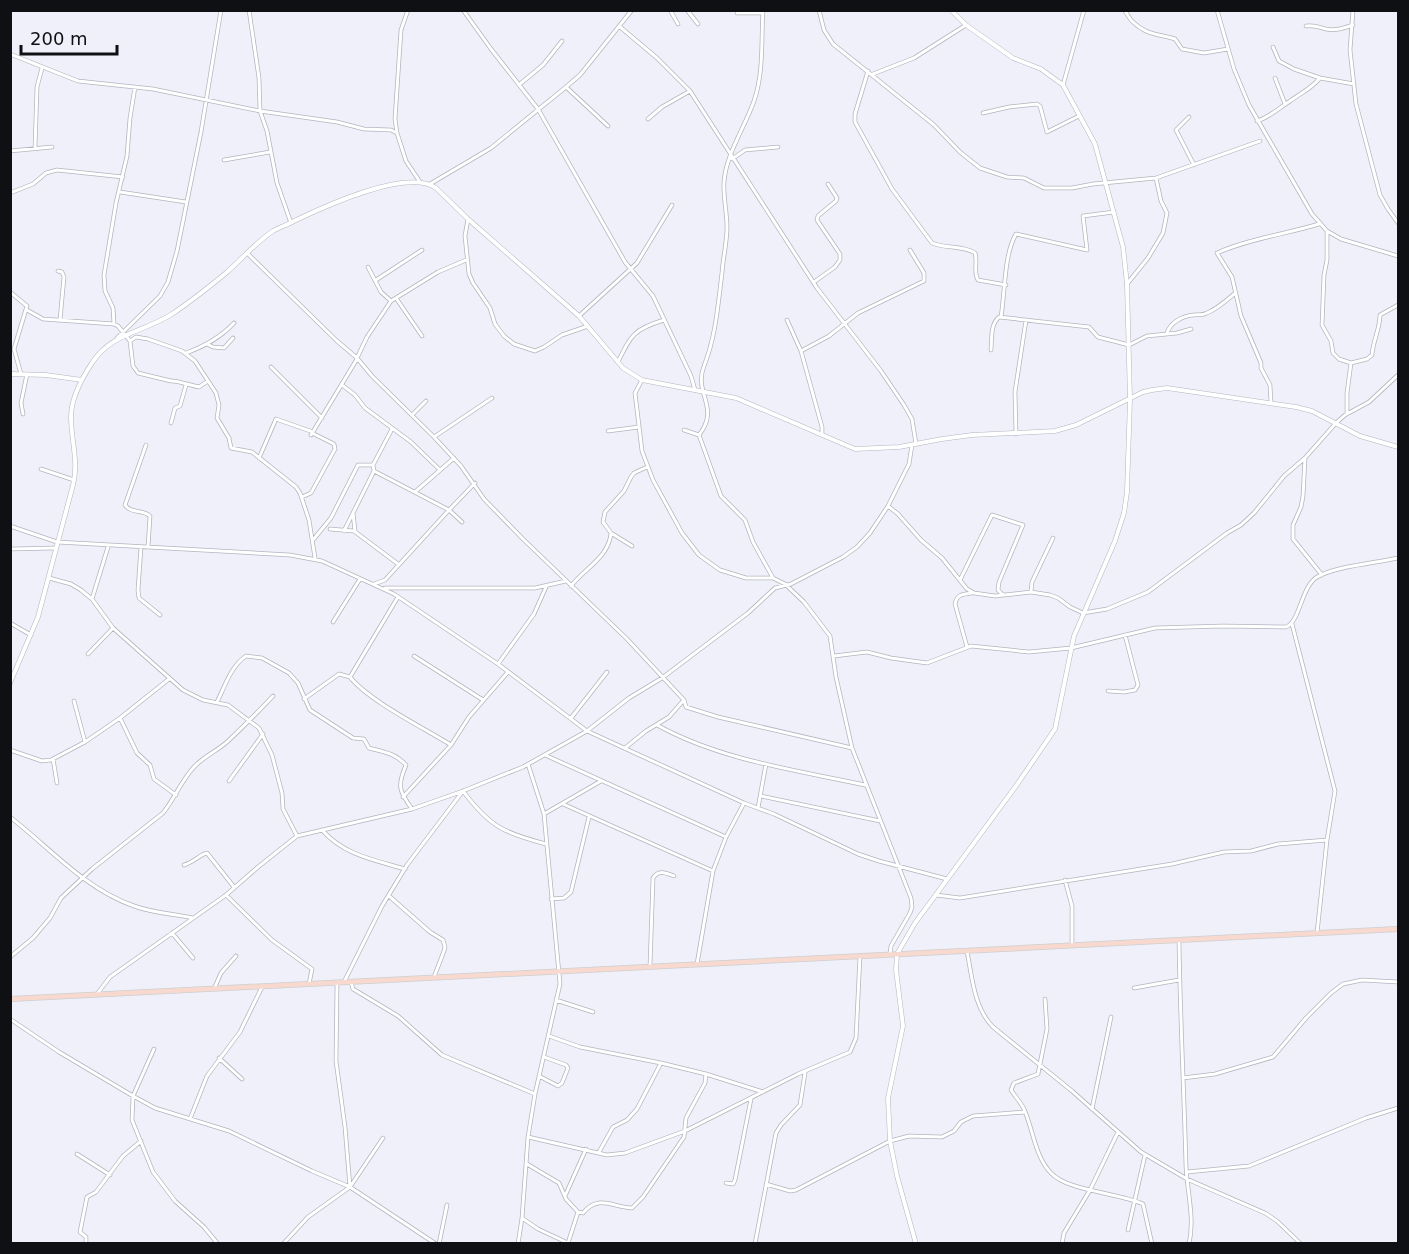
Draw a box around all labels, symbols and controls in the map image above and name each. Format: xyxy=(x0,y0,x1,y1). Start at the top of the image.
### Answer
scale bar xyxy=(21,18,117,56)
text: 200 m xyxy=(30,28,88,49)

